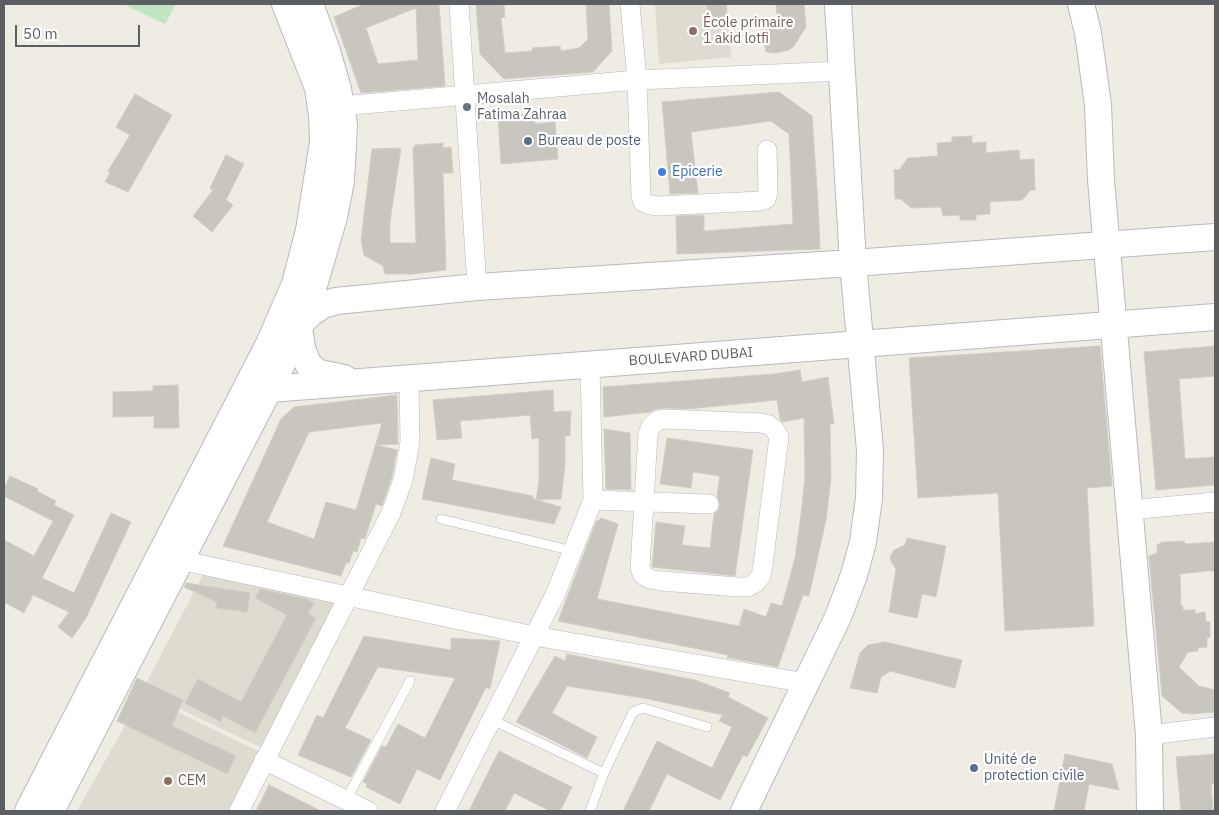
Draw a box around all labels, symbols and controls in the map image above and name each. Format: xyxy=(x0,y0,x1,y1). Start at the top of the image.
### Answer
scale bar xyxy=(18,15,142,47)
place label: École primaire 1 akid lotfi xyxy=(703,15,793,48)
text: 50 m xyxy=(23,24,58,43)
marker: École primaire 1 akid lotfi xyxy=(687,25,699,37)
place label: Mosalah Fatima Zahraa xyxy=(477,91,567,124)
marker: Mosalah Fatima Zahraa xyxy=(461,101,473,113)
place label: Bureau de poste xyxy=(538,133,641,149)
marker: Bureau de poste xyxy=(522,135,534,147)
place label: Epicerie xyxy=(672,164,723,180)
marker: Epicerie xyxy=(656,166,668,178)
street label: BOULEVARD DUBAI xyxy=(628,344,754,370)
place label: Unité de protection civile xyxy=(984,752,1085,784)
marker: Unité de protection civile xyxy=(968,762,980,774)
place label: CEM xyxy=(178,773,206,789)
marker: CEM xyxy=(162,775,174,787)

